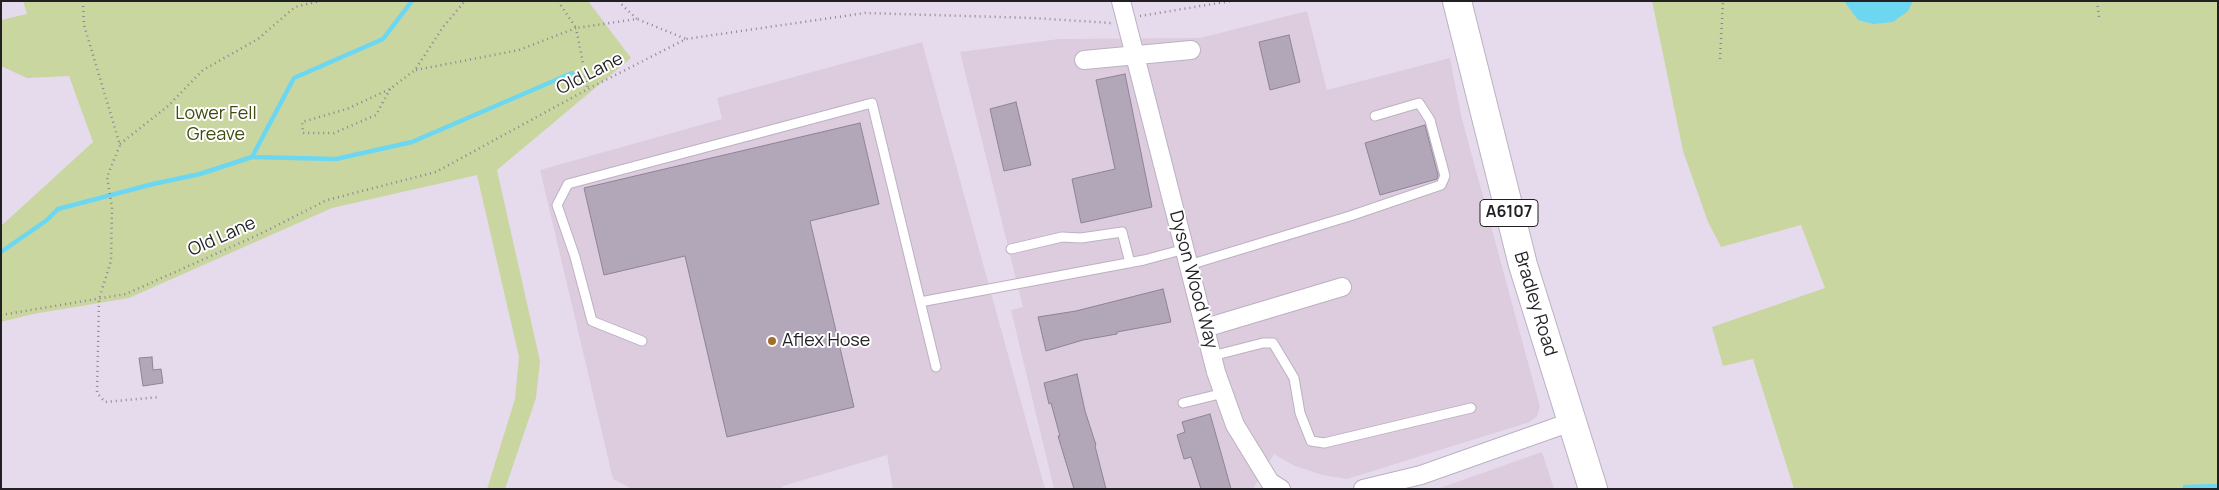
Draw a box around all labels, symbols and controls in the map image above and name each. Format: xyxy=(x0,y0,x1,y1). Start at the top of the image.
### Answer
street label: Old Lane xyxy=(553,48,627,100)
park label: Lower Fell Greave xyxy=(175,103,257,146)
road number: A6107 xyxy=(1480,200,1538,227)
street label: Dyson Wood Way xyxy=(1164,208,1222,352)
street label: Old Lane xyxy=(185,213,259,261)
street label: Bradley Road xyxy=(1509,249,1561,359)
place label: Aflex Hose xyxy=(782,330,870,352)
marker: Aflex Hose xyxy=(766,335,778,347)

